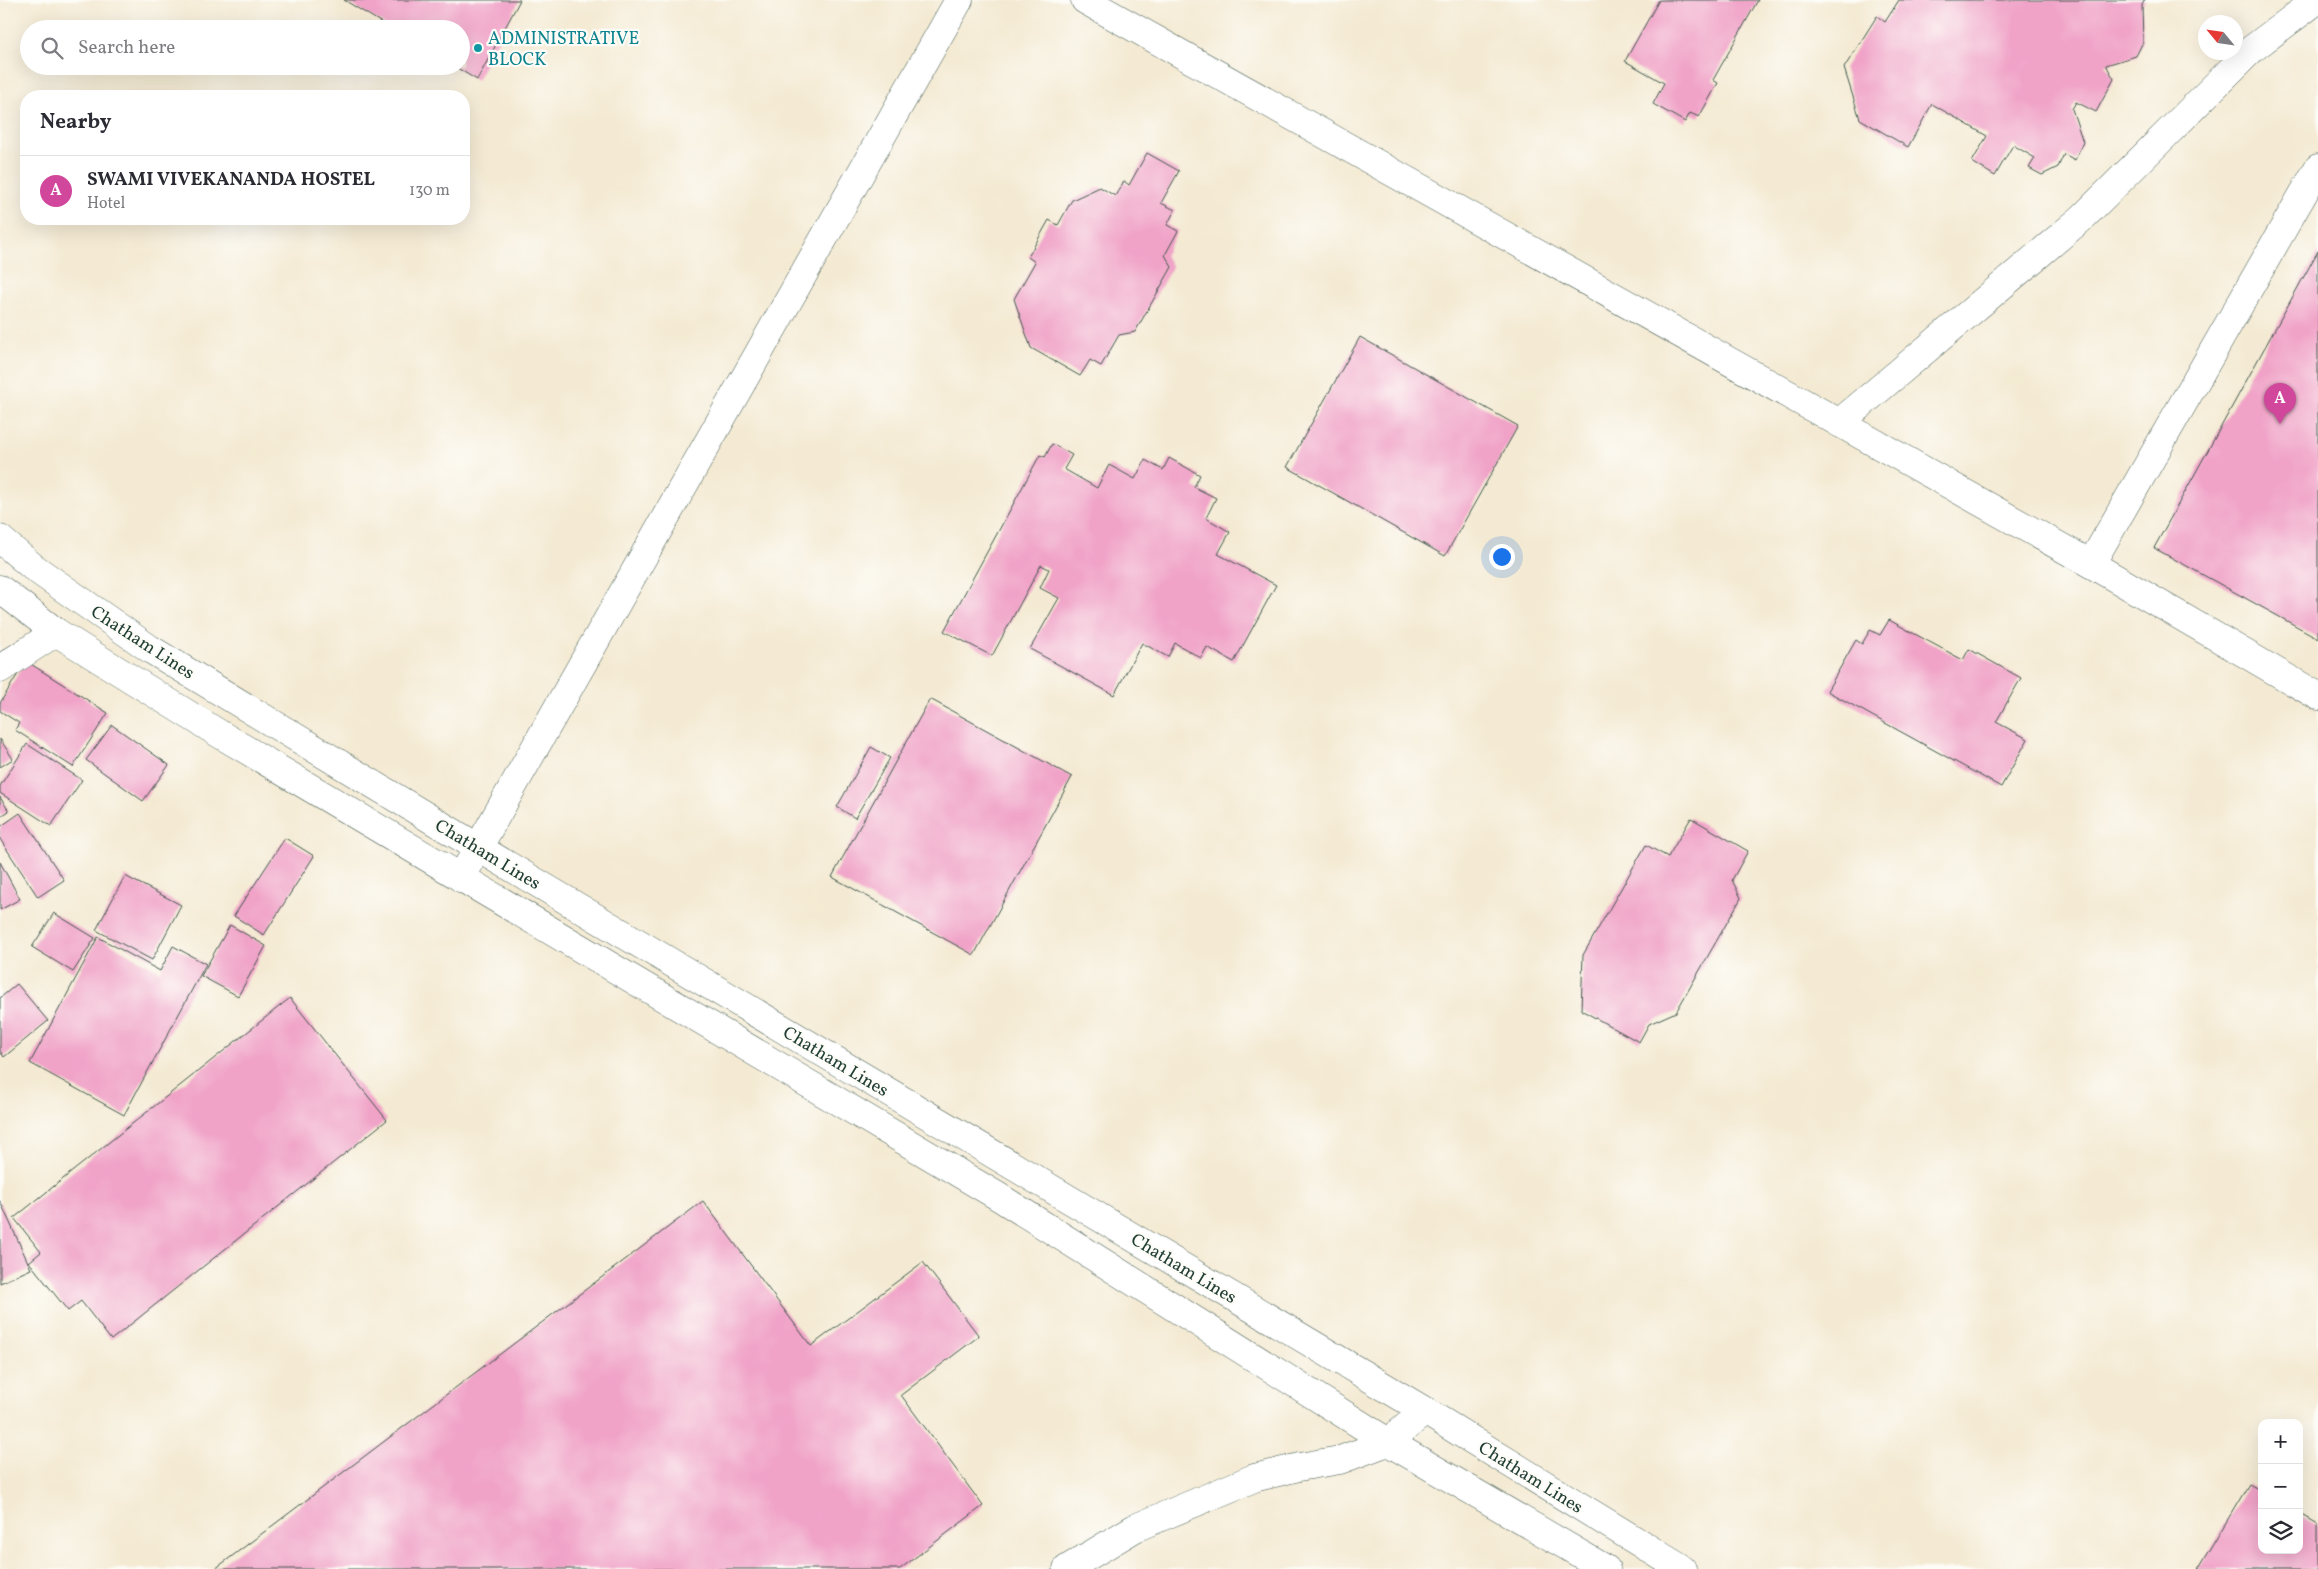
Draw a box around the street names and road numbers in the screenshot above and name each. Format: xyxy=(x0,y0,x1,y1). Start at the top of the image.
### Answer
street label: Chatham Lines xyxy=(85,600,199,686)
street label: Chatham Lines xyxy=(430,814,545,897)
street label: Chatham Lines xyxy=(778,1021,893,1104)
street label: Chatham Lines xyxy=(1126,1228,1241,1311)
street label: Chatham Lines xyxy=(1473,1436,1587,1520)

